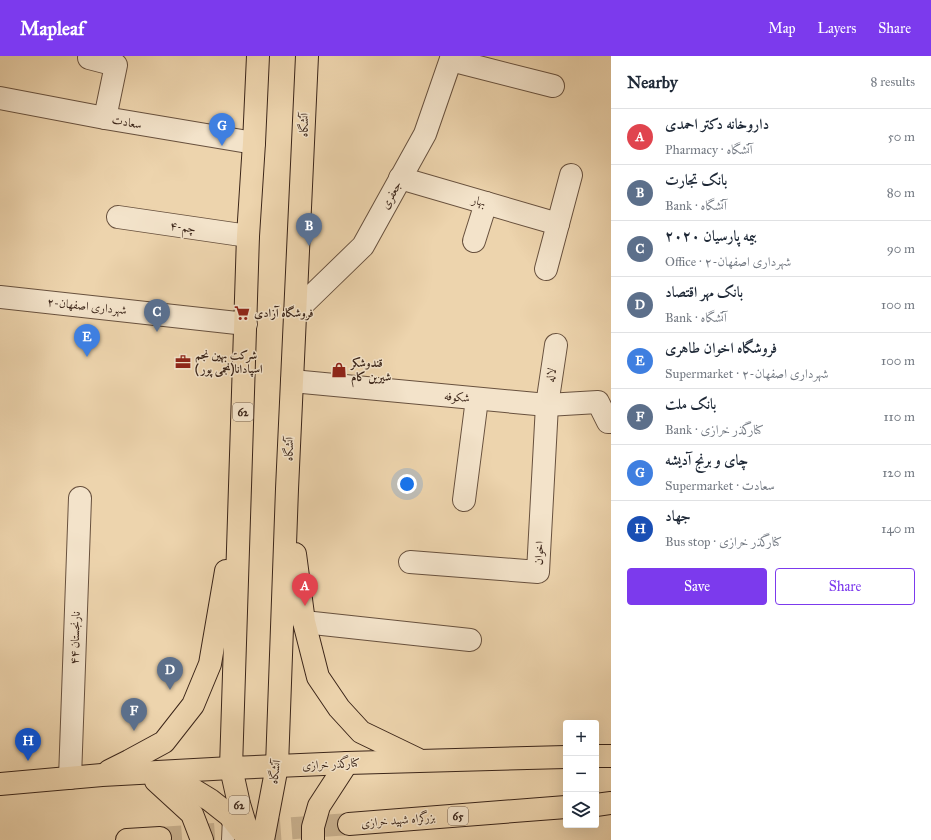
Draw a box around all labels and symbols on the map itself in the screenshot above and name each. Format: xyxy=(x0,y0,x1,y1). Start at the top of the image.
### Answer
street label: آتشگاه xyxy=(295,111,312,137)
street label: سعادت xyxy=(111,112,143,132)
pin: G xyxy=(209,113,235,146)
street label: جعفری xyxy=(378,178,405,212)
street label: بهار xyxy=(469,192,488,211)
pin: B xyxy=(296,213,322,246)
street label: ۴-چم xyxy=(169,218,197,240)
street label: ۲-شهرداری اصفهان xyxy=(46,295,128,318)
pin: C xyxy=(144,299,170,332)
supermarket icon: فروشگاه آزادی xyxy=(233,304,251,322)
place label: فروشگاه آزادی xyxy=(254,305,313,321)
pin: E xyxy=(74,324,100,357)
place label: شرکت بهین نجم اسپادانا(نجمی پور ) xyxy=(195,348,263,378)
office icon: شرکت بهین نجم اسپادانا(نجمی پور ) xyxy=(174,353,192,371)
place label: قندوشکر شیرین کام xyxy=(349,356,391,388)
shop icon: قندوشکر شیرین کام xyxy=(330,361,348,379)
street label: لاله xyxy=(543,367,559,383)
street label: شکوفه xyxy=(443,389,471,406)
road number: 62 xyxy=(233,403,253,421)
street label: آتشگاه xyxy=(280,435,297,461)
your location xyxy=(397,474,417,494)
street label: اخوان xyxy=(531,540,548,565)
pin: A xyxy=(292,573,318,606)
street label: ۴۴ نارنجستان xyxy=(67,611,83,665)
pin: D xyxy=(157,657,183,690)
pin: F xyxy=(121,698,147,731)
pin: H xyxy=(15,728,41,761)
street label: کنارگذر خرازی xyxy=(301,753,360,773)
street label: آتشگاه xyxy=(265,757,284,785)
road number: 62 xyxy=(229,796,249,814)
road number: 65 xyxy=(448,807,468,825)
street label: بزرگراه شهید خرازی xyxy=(360,809,436,831)

